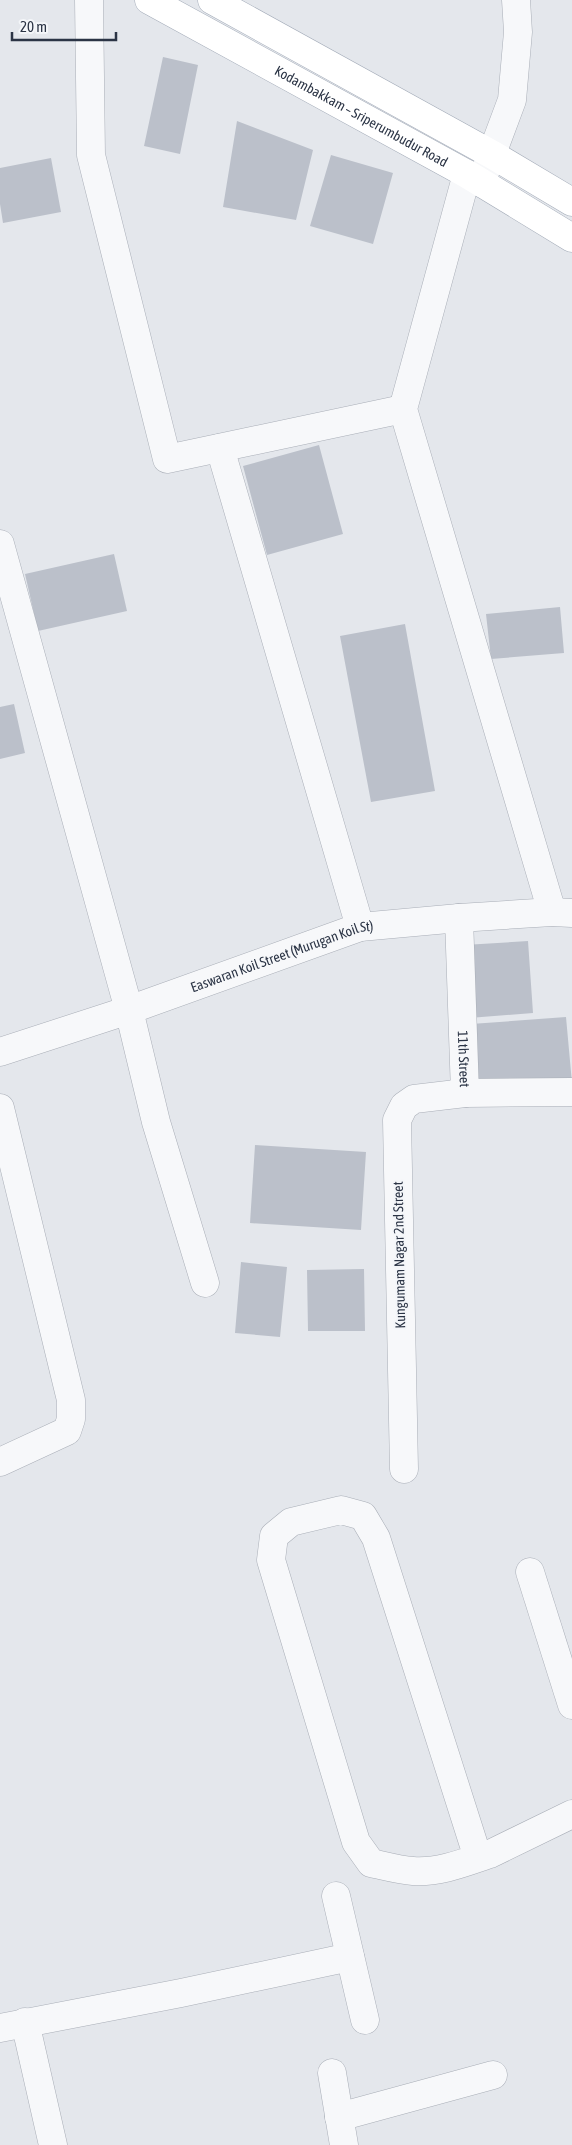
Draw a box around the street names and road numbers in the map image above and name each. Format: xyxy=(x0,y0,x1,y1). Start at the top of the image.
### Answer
street label: Kodambakkam – Sriperumbudur Road xyxy=(272,62,451,170)
street label: Easwaran Koil Street (Murugan Koil St) xyxy=(188,918,374,995)
street label: 11th Street xyxy=(455,1030,473,1088)
street label: Kungumam Nagar 2nd Street xyxy=(390,1181,408,1329)

